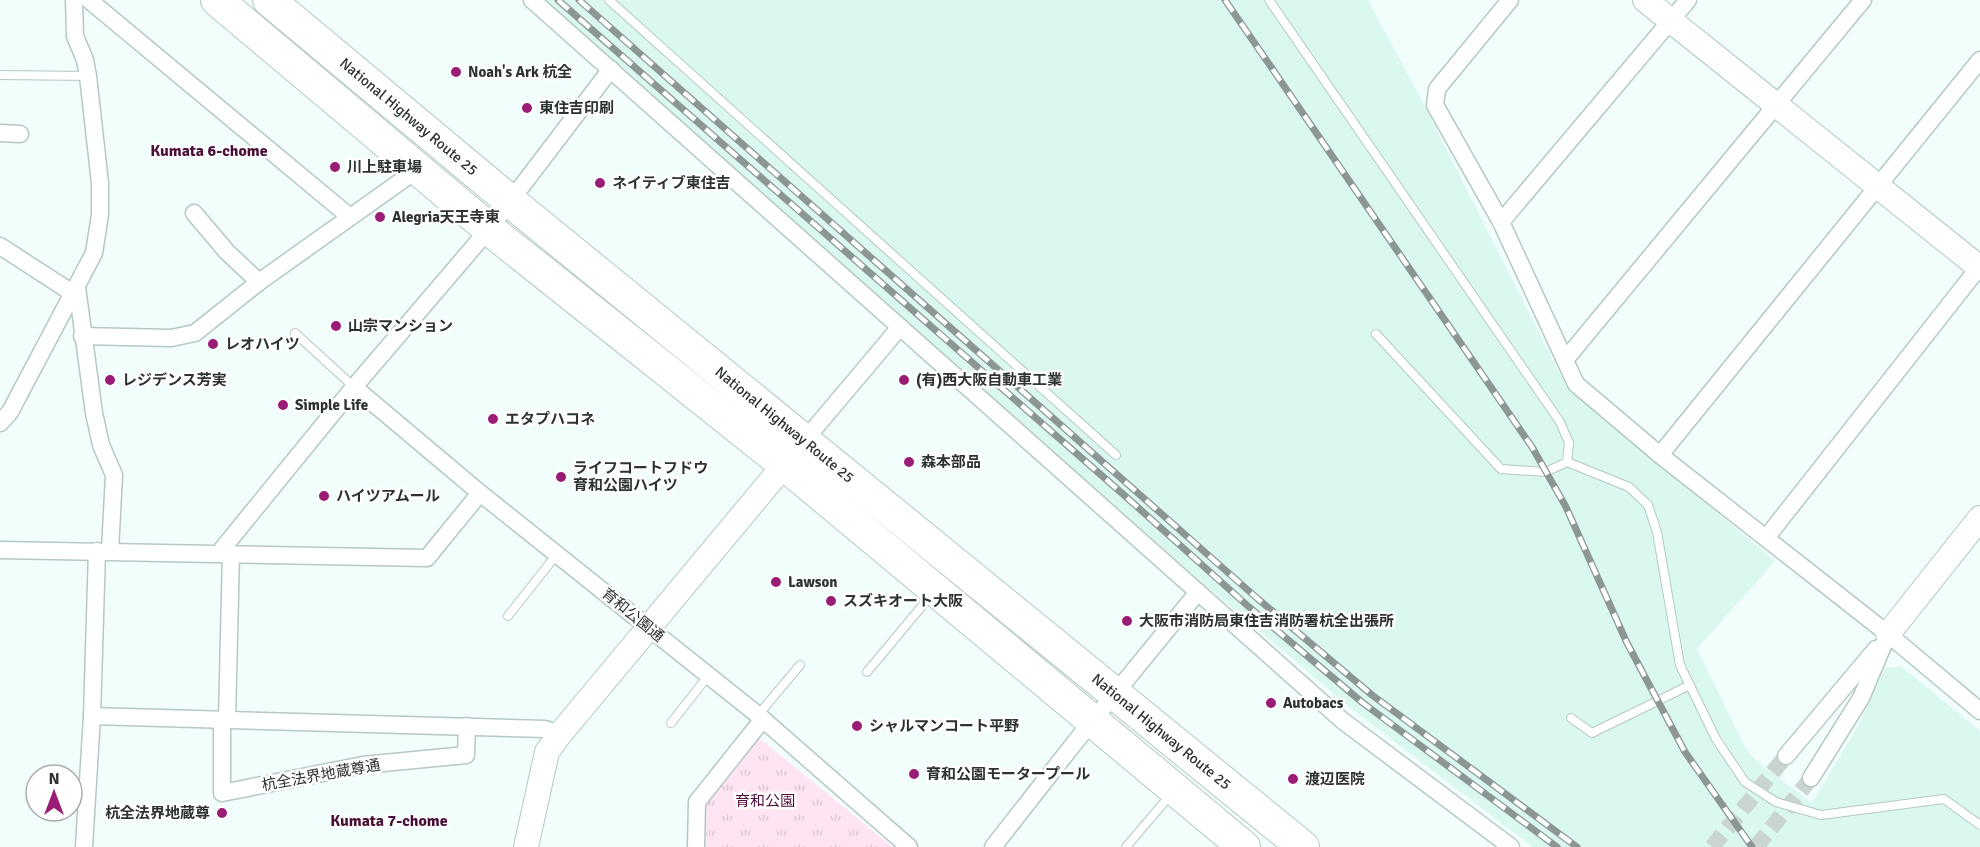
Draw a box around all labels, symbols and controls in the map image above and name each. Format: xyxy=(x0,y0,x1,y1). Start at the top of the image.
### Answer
street label: National Highway Route 25 xyxy=(336,54,481,179)
place label: Noah's Ark 杭全 xyxy=(468,63,572,81)
marker: Noah's Ark 杭全 xyxy=(449,65,463,79)
place label: 東住吉印刷 xyxy=(539,99,614,117)
marker: 東住吉印刷 xyxy=(520,101,534,115)
district label: Kumata 6-chome xyxy=(150,141,268,161)
place label: 川上駐車場 xyxy=(347,158,422,176)
marker: 川上駐車場 xyxy=(328,160,342,174)
place label: ネイティブ東住吉 xyxy=(612,174,731,192)
marker: ネイティブ東住吉 xyxy=(593,176,607,190)
place label: Alegria天王寺東 xyxy=(392,208,500,226)
marker: Alegria天王寺東 xyxy=(373,210,387,224)
place label: 山宗マンション xyxy=(348,317,453,335)
marker: 山宗マンション xyxy=(329,319,343,333)
place label: レオハイツ xyxy=(225,335,300,353)
marker: レオハイツ xyxy=(206,337,220,351)
street label: National Highway Route 25 xyxy=(711,363,858,487)
place label: レジデンス芳実 xyxy=(122,371,227,389)
place label: (有)西大阪自動車工業 xyxy=(916,371,1062,389)
marker: レジデンス芳実 xyxy=(103,373,117,387)
marker: (有)西大阪自動車工業 xyxy=(897,373,911,387)
place label: Simple Life xyxy=(295,396,368,414)
marker: Simple Life xyxy=(276,398,290,412)
place label: エタプハコネ xyxy=(505,410,595,428)
marker: エタプハコネ xyxy=(486,412,500,426)
place label: 森本部品 xyxy=(921,453,981,471)
marker: 森本部品 xyxy=(902,455,916,469)
place label: ライフコートフドウ 育和公園ハイツ xyxy=(573,459,708,494)
marker: ライフコートフドウ 育和公園ハイツ xyxy=(554,470,568,484)
place label: ハイツアムール xyxy=(336,487,440,505)
marker: ハイツアムール xyxy=(317,489,331,503)
place label: Lawson xyxy=(788,573,837,591)
marker: Lawson xyxy=(769,575,783,589)
street label: 育和公園通 xyxy=(598,584,668,646)
place label: スズキオート大阪 xyxy=(843,592,963,610)
marker: スズキオート大阪 xyxy=(824,594,838,608)
place label: 大阪市消防局東住吉消防署杭全出張所 xyxy=(1139,612,1394,630)
marker: 大阪市消防局東住吉消防署杭全出張所 xyxy=(1120,614,1134,628)
street label: National Highway Route 25 xyxy=(1088,670,1235,794)
place label: Autobacs xyxy=(1283,694,1344,712)
marker: Autobacs xyxy=(1264,696,1278,710)
place label: シャルマンコート平野 xyxy=(869,717,1019,735)
marker: シャルマンコート平野 xyxy=(850,719,864,733)
street label: 杭全法界地蔵尊通 xyxy=(260,756,382,794)
north arrow xyxy=(24,763,84,823)
place label: 育和公園モータープール xyxy=(926,765,1090,783)
marker: 育和公園モータープール xyxy=(907,767,921,781)
text: N xyxy=(48,769,60,789)
place label: 渡辺医院 xyxy=(1305,770,1365,788)
marker: 渡辺医院 xyxy=(1286,772,1300,786)
park label: 育和公園 xyxy=(735,792,795,810)
place label: 杭全法界地蔵尊 xyxy=(105,804,210,822)
marker: 杭全法界地蔵尊 xyxy=(215,806,229,820)
district label: Kumata 7-chome xyxy=(330,811,448,831)

